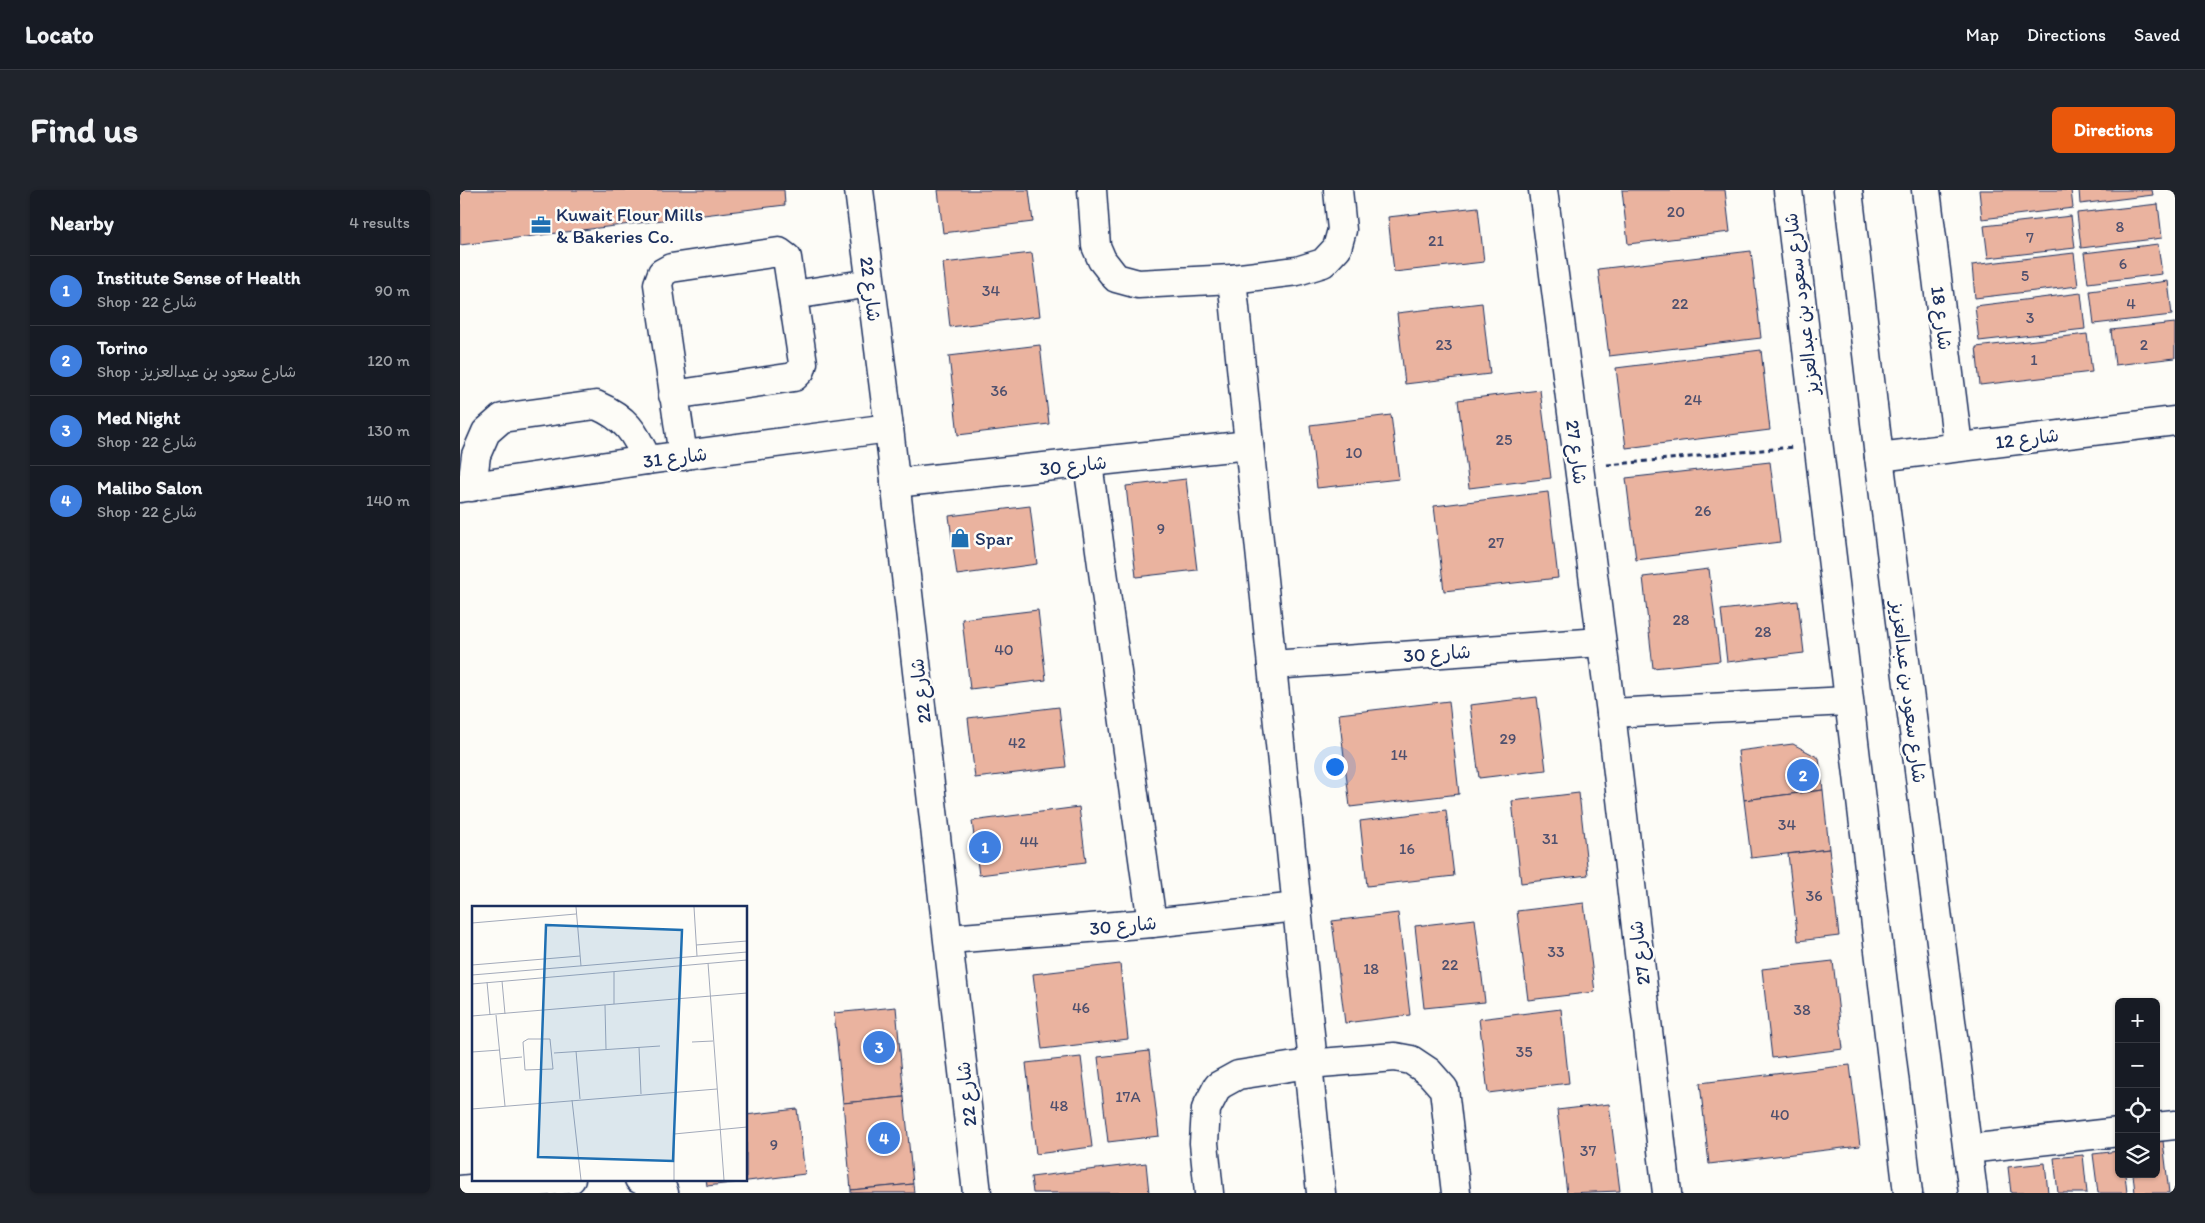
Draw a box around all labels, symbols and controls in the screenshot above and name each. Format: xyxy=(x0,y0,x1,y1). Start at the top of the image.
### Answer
text: Locato xyxy=(25,20,94,49)
text: Map xyxy=(1966,24,1999,46)
text: Directions xyxy=(2027,24,2106,46)
text: Saved xyxy=(2134,24,2180,46)
button: Directions xyxy=(2052,107,2175,153)
text: Find us xyxy=(30,109,138,151)
house number: 20 xyxy=(1667,202,1685,221)
place label: Kuwait Flour Mills & Bakeries Co. xyxy=(556,203,703,248)
text: Nearby xyxy=(50,210,114,235)
street label: شارع سعود بن عبدالعزيز xyxy=(1779,211,1826,398)
text: 4 results xyxy=(349,213,410,232)
office icon: Kuwait Flour Mills & Bakeries Co. xyxy=(530,214,552,236)
house number: 8 xyxy=(2116,217,2125,236)
house number: 7 xyxy=(2026,228,2034,247)
house number: 21 xyxy=(1428,231,1444,250)
house number: 6 xyxy=(2119,254,2127,273)
street label: شارع 22 xyxy=(853,255,886,323)
text: Institute Sense of Health xyxy=(97,266,301,289)
house number: 5 xyxy=(2021,266,2029,285)
text: 1 xyxy=(62,281,70,300)
text: 90 m xyxy=(375,281,410,300)
house number: 34 xyxy=(982,281,1001,300)
street label: شارع 18 xyxy=(1924,285,1957,352)
text: Shop · شارع 22 xyxy=(97,292,197,311)
house number: 22 xyxy=(1672,294,1689,313)
house number: 4 xyxy=(2126,294,2136,313)
house number: 3 xyxy=(2026,308,2035,327)
house number: 23 xyxy=(1435,335,1453,354)
house number: 2 xyxy=(2140,335,2149,354)
text: Torino xyxy=(97,336,148,359)
house number: 1 xyxy=(2030,350,2038,369)
text: 2 xyxy=(62,351,70,370)
text: 120 m xyxy=(367,351,410,370)
text: Shop · شارع سعود بن عبدالعزيز xyxy=(97,362,296,381)
house number: 36 xyxy=(990,381,1008,400)
house number: 24 xyxy=(1684,390,1702,409)
text: Med Night xyxy=(97,406,180,429)
street label: شارع 27 xyxy=(1559,418,1592,486)
text: 3 xyxy=(62,421,70,440)
text: 130 m xyxy=(367,421,410,440)
street label: شارع 12 xyxy=(1994,423,2061,456)
house number: 25 xyxy=(1496,430,1512,449)
text: Shop · شارع 22 xyxy=(97,432,197,451)
street label: شارع 31 xyxy=(642,442,709,475)
house number: 10 xyxy=(1345,443,1363,462)
street label: شارع 30 xyxy=(1038,451,1108,482)
text: Malibo Salon xyxy=(97,476,202,499)
text: 4 xyxy=(61,491,71,510)
text: 140 m xyxy=(366,491,410,510)
house number: 26 xyxy=(1695,501,1711,520)
text: Shop · شارع 22 xyxy=(97,502,197,521)
house number: 9 xyxy=(1157,519,1165,538)
shop icon: Spar xyxy=(949,527,971,549)
place label: Spar xyxy=(975,527,1014,550)
house number: 27 xyxy=(1488,533,1504,552)
street label: شارع سعود بن عبدالعزيز xyxy=(1884,598,1931,785)
house number: 28 xyxy=(1672,610,1690,629)
house number: 28 xyxy=(1754,622,1772,641)
house number: 40 xyxy=(994,640,1014,659)
street label: شارع 30 xyxy=(1403,640,1472,669)
street label: شارع 22 xyxy=(905,657,938,725)
house number: 29 xyxy=(1500,729,1516,748)
house number: 42 xyxy=(1008,733,1027,752)
house number: 14 xyxy=(1390,745,1408,764)
your location xyxy=(1322,754,1348,780)
pin: 2 xyxy=(1787,756,1819,794)
house number: 34 xyxy=(1778,815,1797,834)
pin: 1 xyxy=(969,828,1001,866)
house number: 31 xyxy=(1542,829,1559,848)
house number: 44 xyxy=(1019,832,1039,851)
house number: 16 xyxy=(1399,839,1415,858)
house number: 36 xyxy=(1805,886,1823,905)
inset map xyxy=(472,906,748,1180)
street label: شارع 30 xyxy=(1088,911,1158,942)
street label: شارع 27 xyxy=(1624,919,1657,987)
house number: 33 xyxy=(1547,942,1565,961)
house number: 22 xyxy=(1442,955,1459,974)
house number: 18 xyxy=(1363,959,1379,978)
house number: 46 xyxy=(1072,998,1090,1017)
map controls xyxy=(2115,998,2160,1178)
button: + xyxy=(2115,998,2160,1043)
house number: 38 xyxy=(1793,1000,1811,1019)
pin: 3 xyxy=(863,1028,895,1066)
house number: 35 xyxy=(1515,1042,1533,1061)
button: − xyxy=(2115,1043,2160,1088)
street label: شارع 22 xyxy=(952,1060,983,1128)
house number: 17A xyxy=(1115,1087,1141,1106)
button: locate xyxy=(2115,1088,2160,1133)
house number: 48 xyxy=(1050,1096,1068,1115)
house number: 40 xyxy=(1770,1105,1790,1124)
pin: 4 xyxy=(868,1119,900,1157)
button: layers xyxy=(2115,1133,2160,1178)
house number: 9 xyxy=(770,1135,778,1154)
house number: 37 xyxy=(1580,1141,1596,1160)

